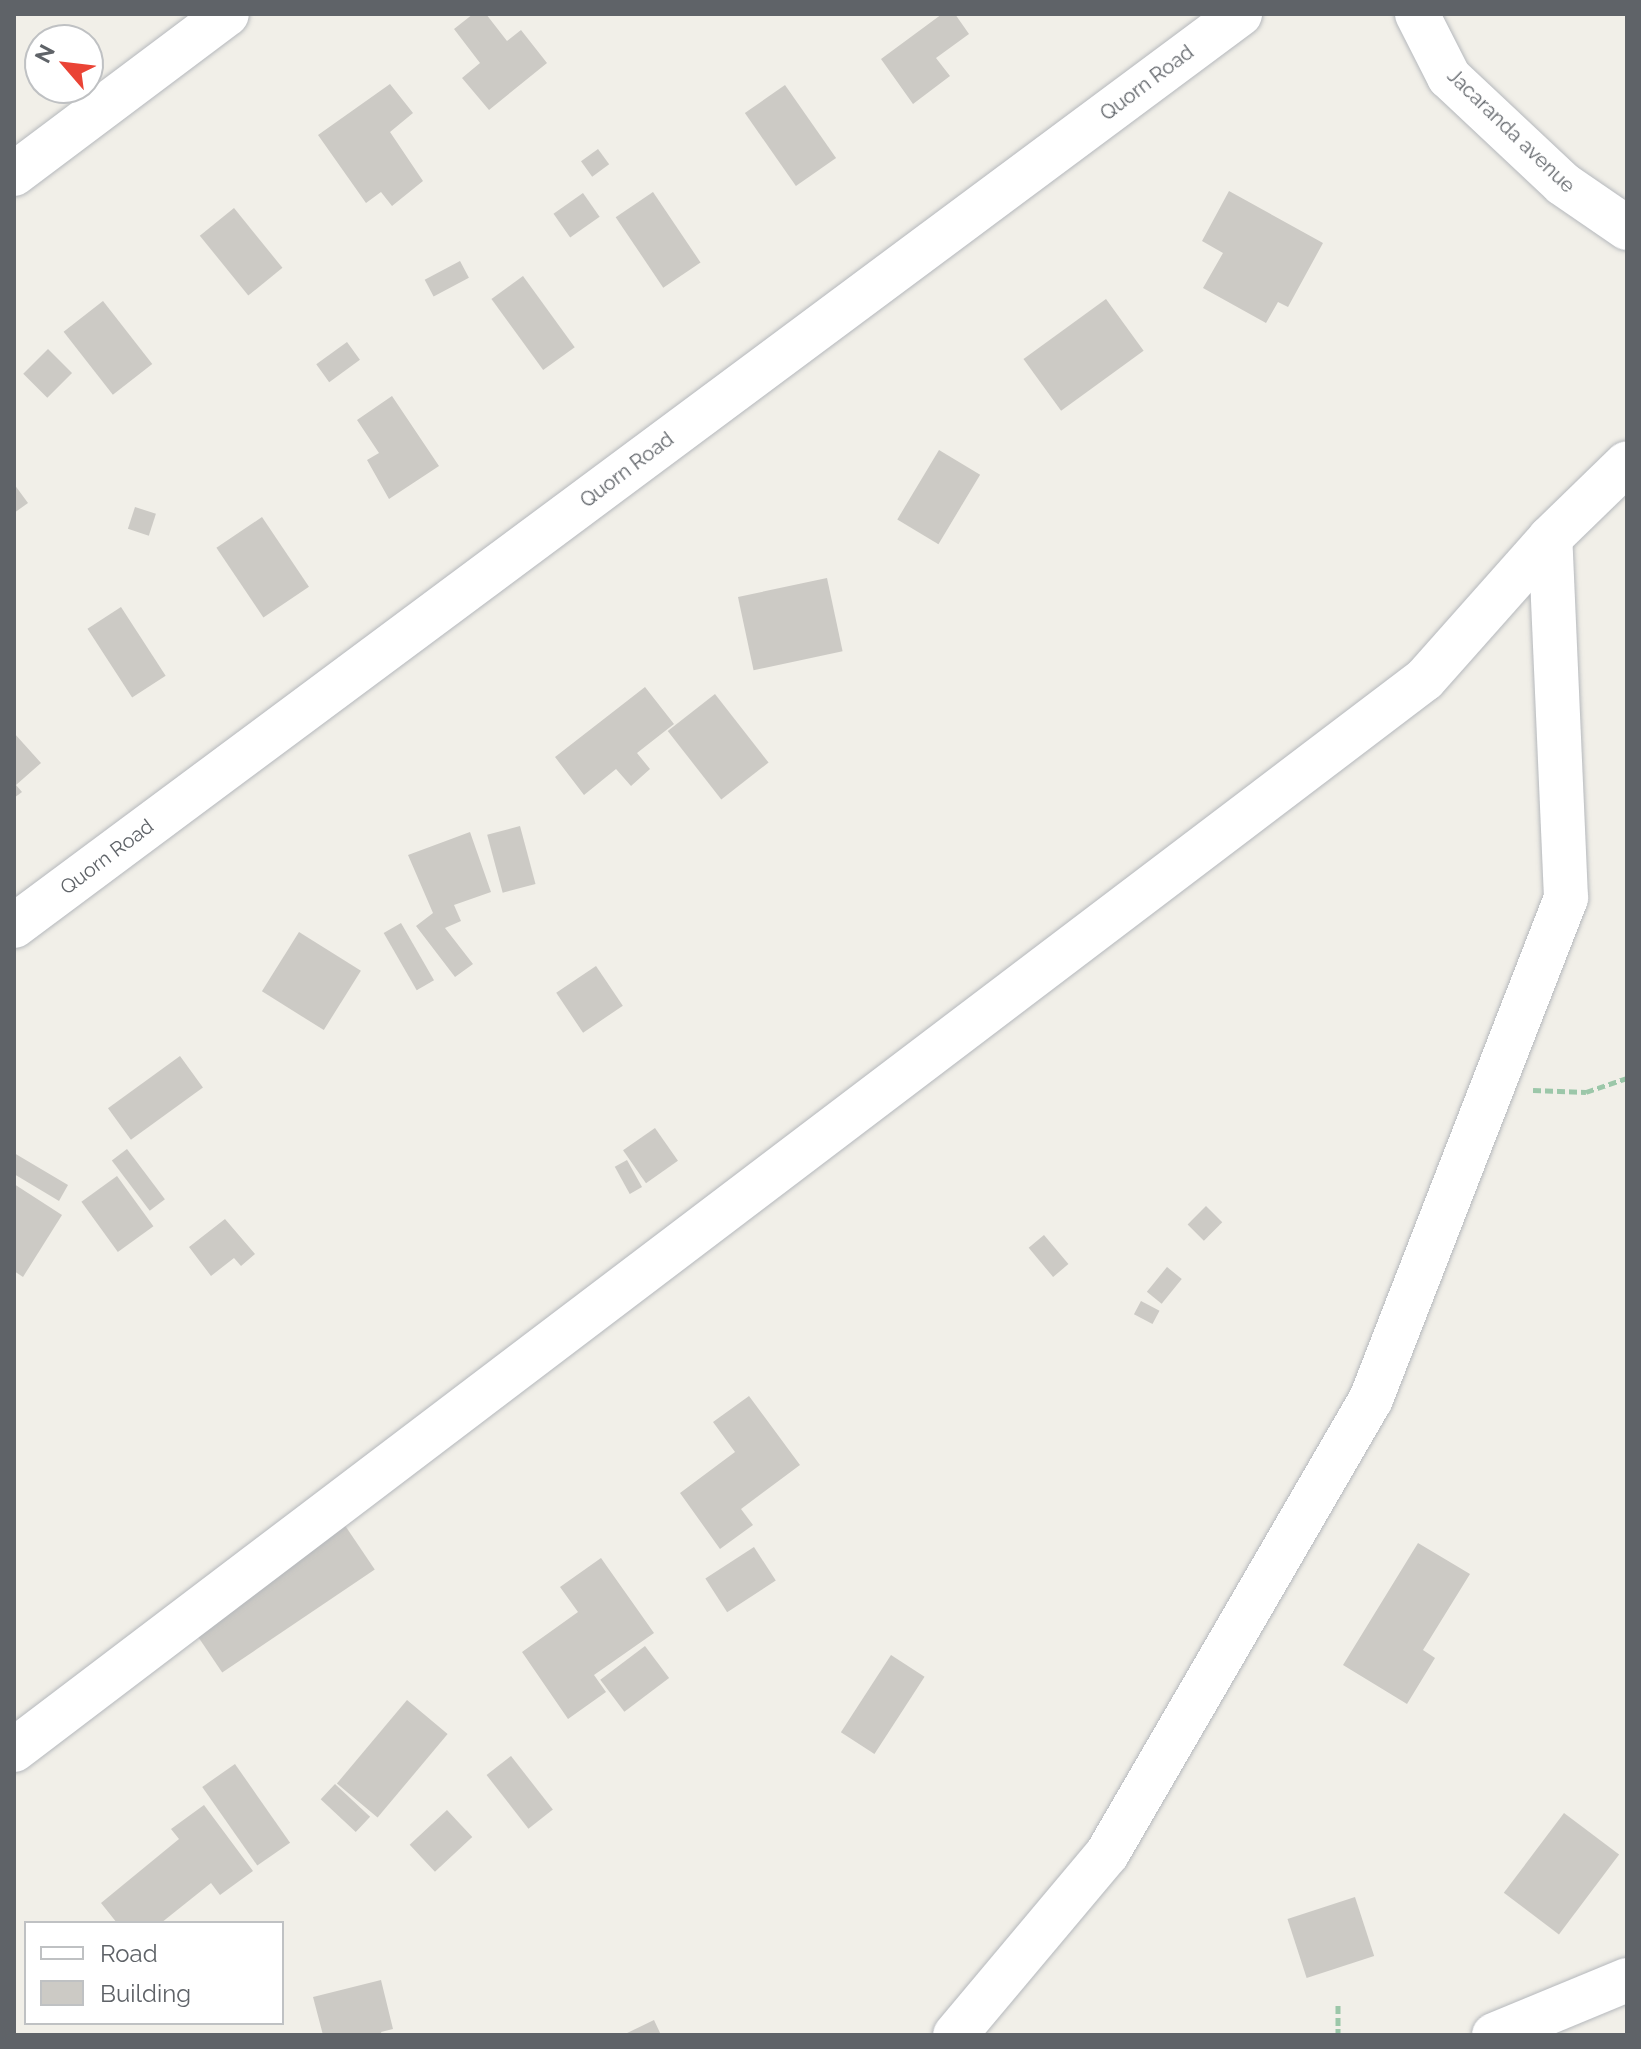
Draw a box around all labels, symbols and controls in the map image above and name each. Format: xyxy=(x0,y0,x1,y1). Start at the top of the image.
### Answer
north arrow xyxy=(24,24,104,104)
text: N xyxy=(29,40,60,67)
street label: Quorn Road xyxy=(1096,40,1198,126)
street label: Jacaranda avenue xyxy=(1442,64,1580,198)
street label: Quorn Road xyxy=(576,427,678,513)
street label: Quorn Road xyxy=(56,814,158,900)
legend xyxy=(24,1921,284,2025)
text: Road xyxy=(100,1939,158,1968)
text: Building xyxy=(100,1979,191,2008)

